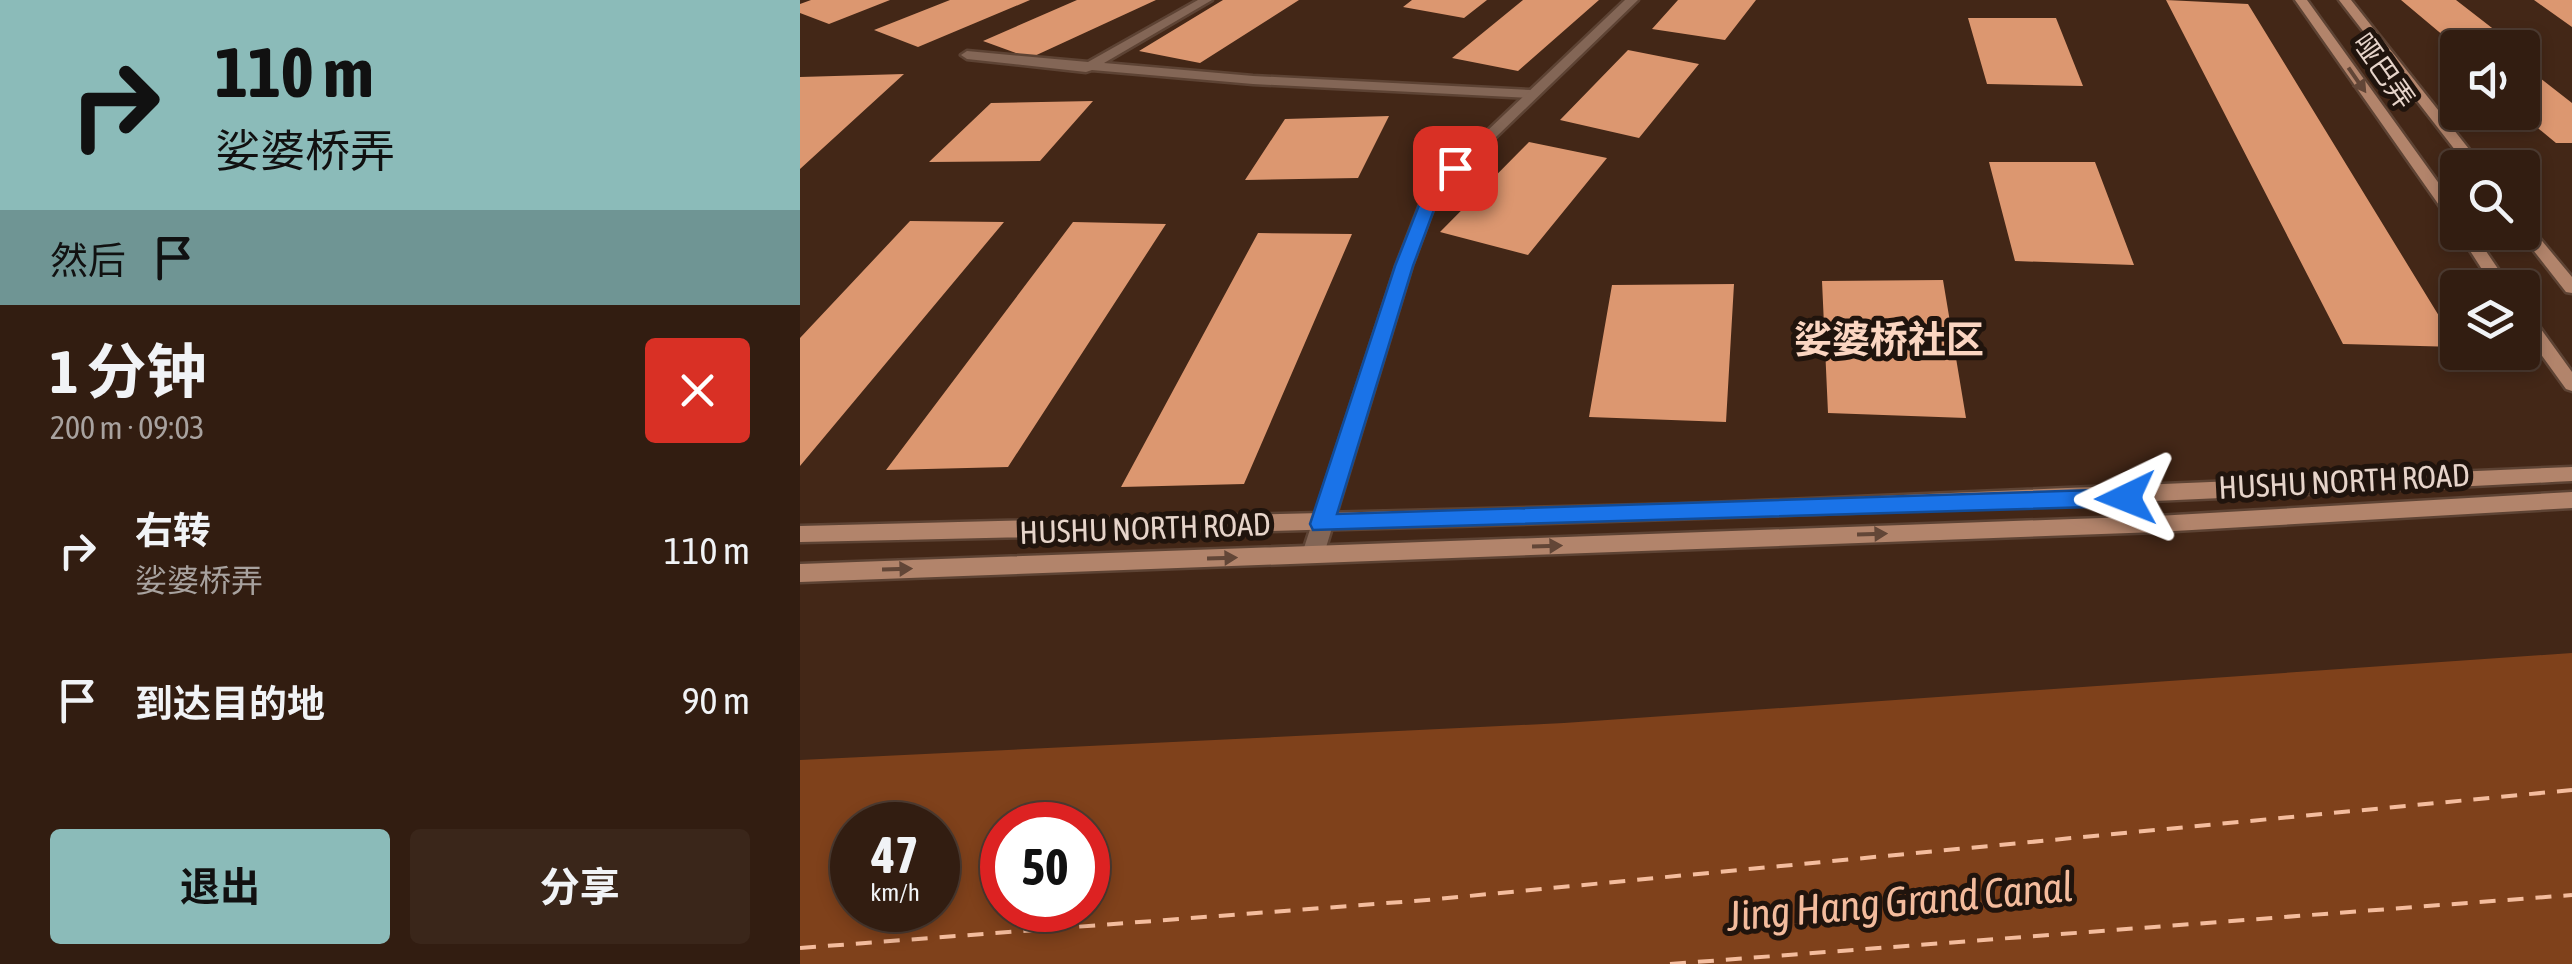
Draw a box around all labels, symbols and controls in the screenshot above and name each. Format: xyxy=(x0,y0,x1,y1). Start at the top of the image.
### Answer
street label: 哑巴弄 xyxy=(2347,27,2421,115)
map controls xyxy=(2440,30,2540,370)
button: sound xyxy=(2440,30,2540,130)
text: 110 m xyxy=(215,32,374,112)
icon: right xyxy=(50,40,180,170)
one-way arrow xyxy=(2347,66,2366,93)
text: 娑婆桥弄 xyxy=(215,125,395,177)
pin xyxy=(1413,126,1498,211)
icon: arrive xyxy=(1428,141,1483,196)
button: search xyxy=(2440,150,2540,250)
icon: arrive xyxy=(146,230,201,285)
text: 然后 xyxy=(50,239,126,282)
button: layers xyxy=(2440,270,2540,370)
district label: 娑婆桥社区 xyxy=(1794,318,1984,361)
text: 1 分钟 xyxy=(50,337,206,406)
button: close xyxy=(645,338,750,443)
text: 200 m · 09:03 xyxy=(50,409,205,446)
position arrow xyxy=(2074,446,2178,550)
street label: HUSHU NORTH ROAD xyxy=(2218,456,2470,506)
street label: HUSHU NORTH ROAD xyxy=(1019,505,1271,551)
text: 右转 xyxy=(135,509,211,552)
icon: right xyxy=(50,523,105,578)
one-way arrow xyxy=(1856,526,1888,542)
text: 110 m xyxy=(664,529,750,572)
one-way arrow xyxy=(1532,537,1564,553)
one-way arrow xyxy=(1207,549,1239,565)
one-way arrow xyxy=(882,561,914,577)
text: 娑婆桥弄 xyxy=(135,562,263,599)
icon: arrive xyxy=(50,673,105,728)
text: 90 m xyxy=(682,679,750,722)
text: 到达目的地 xyxy=(135,682,325,725)
speed limit sign: 50 xyxy=(980,802,1110,932)
text: 47 xyxy=(871,826,918,884)
button: 退出 xyxy=(50,829,390,944)
button: 分享 xyxy=(410,829,750,944)
water label: Jing Hang Grand Canal xyxy=(1724,862,2075,940)
text: km/h xyxy=(870,878,920,906)

